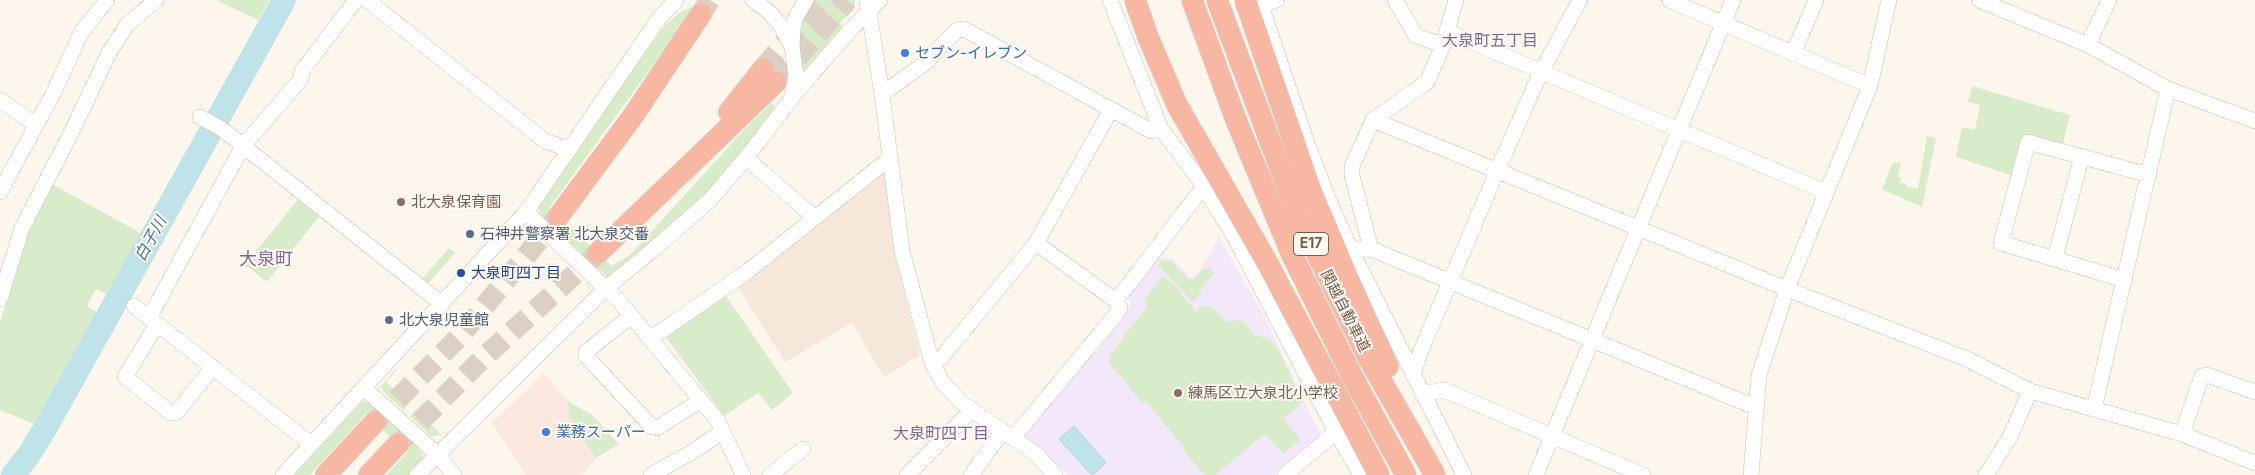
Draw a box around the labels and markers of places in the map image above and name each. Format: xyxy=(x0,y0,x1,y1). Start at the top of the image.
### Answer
place label: セブン-イレブン xyxy=(915,44,1027,62)
marker: セブン-イレブン xyxy=(899,47,911,59)
place label: 北大泉保育園 xyxy=(411,193,501,211)
marker: 北大泉保育園 xyxy=(395,196,407,208)
place label: 石神井警察署 北大泉交番 xyxy=(480,225,649,243)
marker: 石神井警察署 北大泉交番 xyxy=(464,228,476,240)
place label: 大泉町四丁目 xyxy=(471,264,561,282)
marker: 大泉町四丁目 xyxy=(455,267,467,279)
place label: 北大泉児童館 xyxy=(399,311,489,329)
marker: 北大泉児童館 xyxy=(383,314,395,326)
place label: 練馬区立大泉北小学校 xyxy=(1188,384,1338,402)
marker: 練馬区立大泉北小学校 xyxy=(1172,387,1184,399)
place label: 業務スーパー xyxy=(556,423,646,441)
marker: 業務スーパー xyxy=(540,426,552,438)

